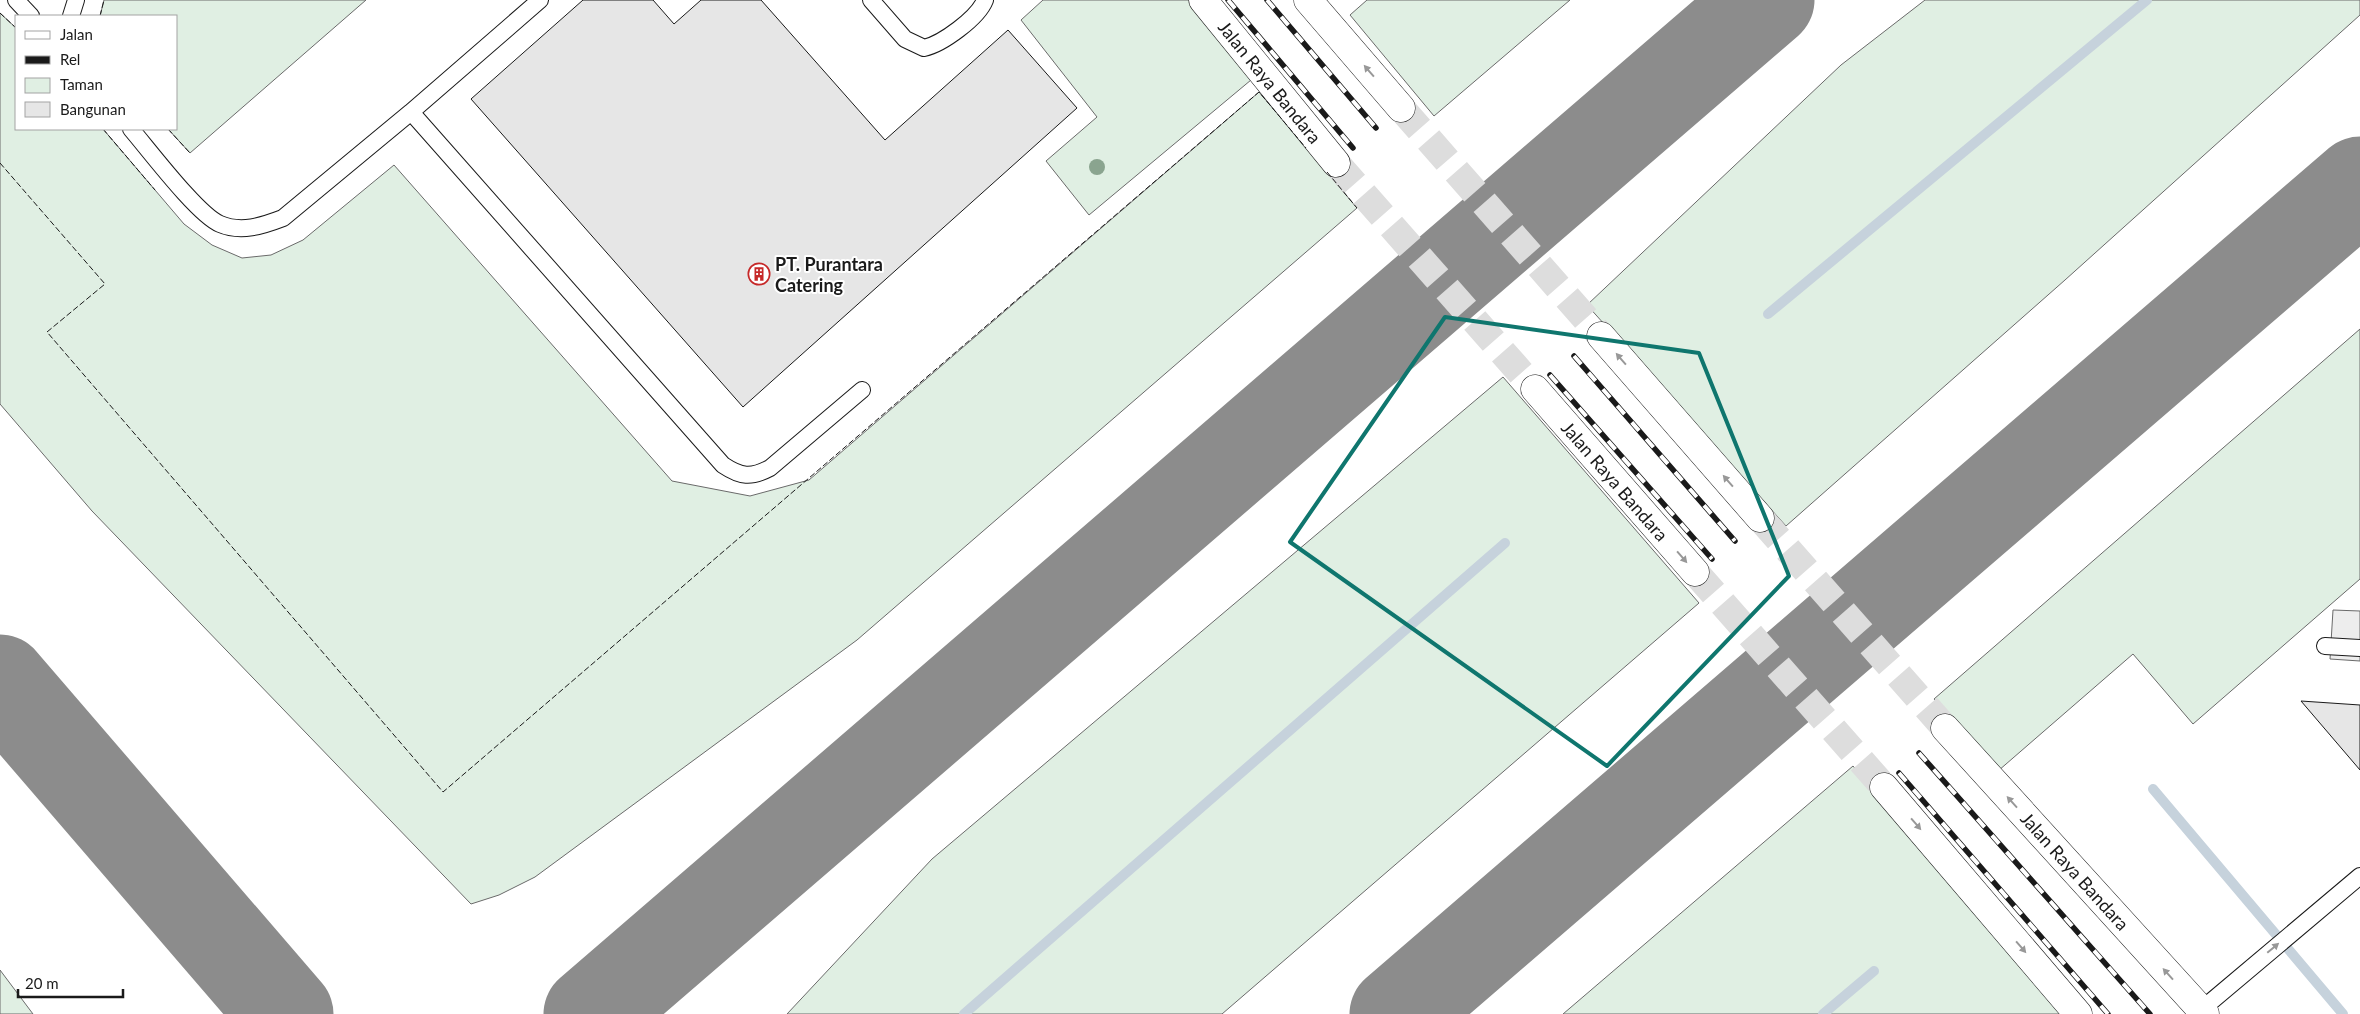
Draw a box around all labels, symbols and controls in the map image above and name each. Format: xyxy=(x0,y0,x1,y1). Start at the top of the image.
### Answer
legend xyxy=(15,15,178,130)
street label: Jalan Raya Bandara xyxy=(1214,16,1326,148)
text: Jalan xyxy=(60,25,93,43)
text: Rel xyxy=(60,50,80,68)
one-way arrow xyxy=(1364,65,1375,78)
text: Taman xyxy=(60,75,103,93)
text: Bangunan xyxy=(60,100,126,118)
place label: PT. Purantara Catering xyxy=(775,253,883,296)
building icon: PT. Purantara Catering xyxy=(747,262,771,286)
one-way arrow xyxy=(1615,353,1627,365)
street label: Jalan Raya Bandara xyxy=(1557,417,1673,545)
one-way arrow xyxy=(1722,475,1733,488)
one-way arrow xyxy=(1676,551,1688,563)
one-way arrow xyxy=(2006,797,2018,809)
street label: Jalan Raya Bandara xyxy=(2016,807,2134,935)
one-way arrow xyxy=(1910,817,1921,830)
one-way arrow xyxy=(2016,941,2027,954)
one-way arrow xyxy=(2266,943,2279,954)
scale bar xyxy=(18,966,122,998)
one-way arrow xyxy=(2163,967,2174,980)
text: 20 m xyxy=(25,974,59,992)

